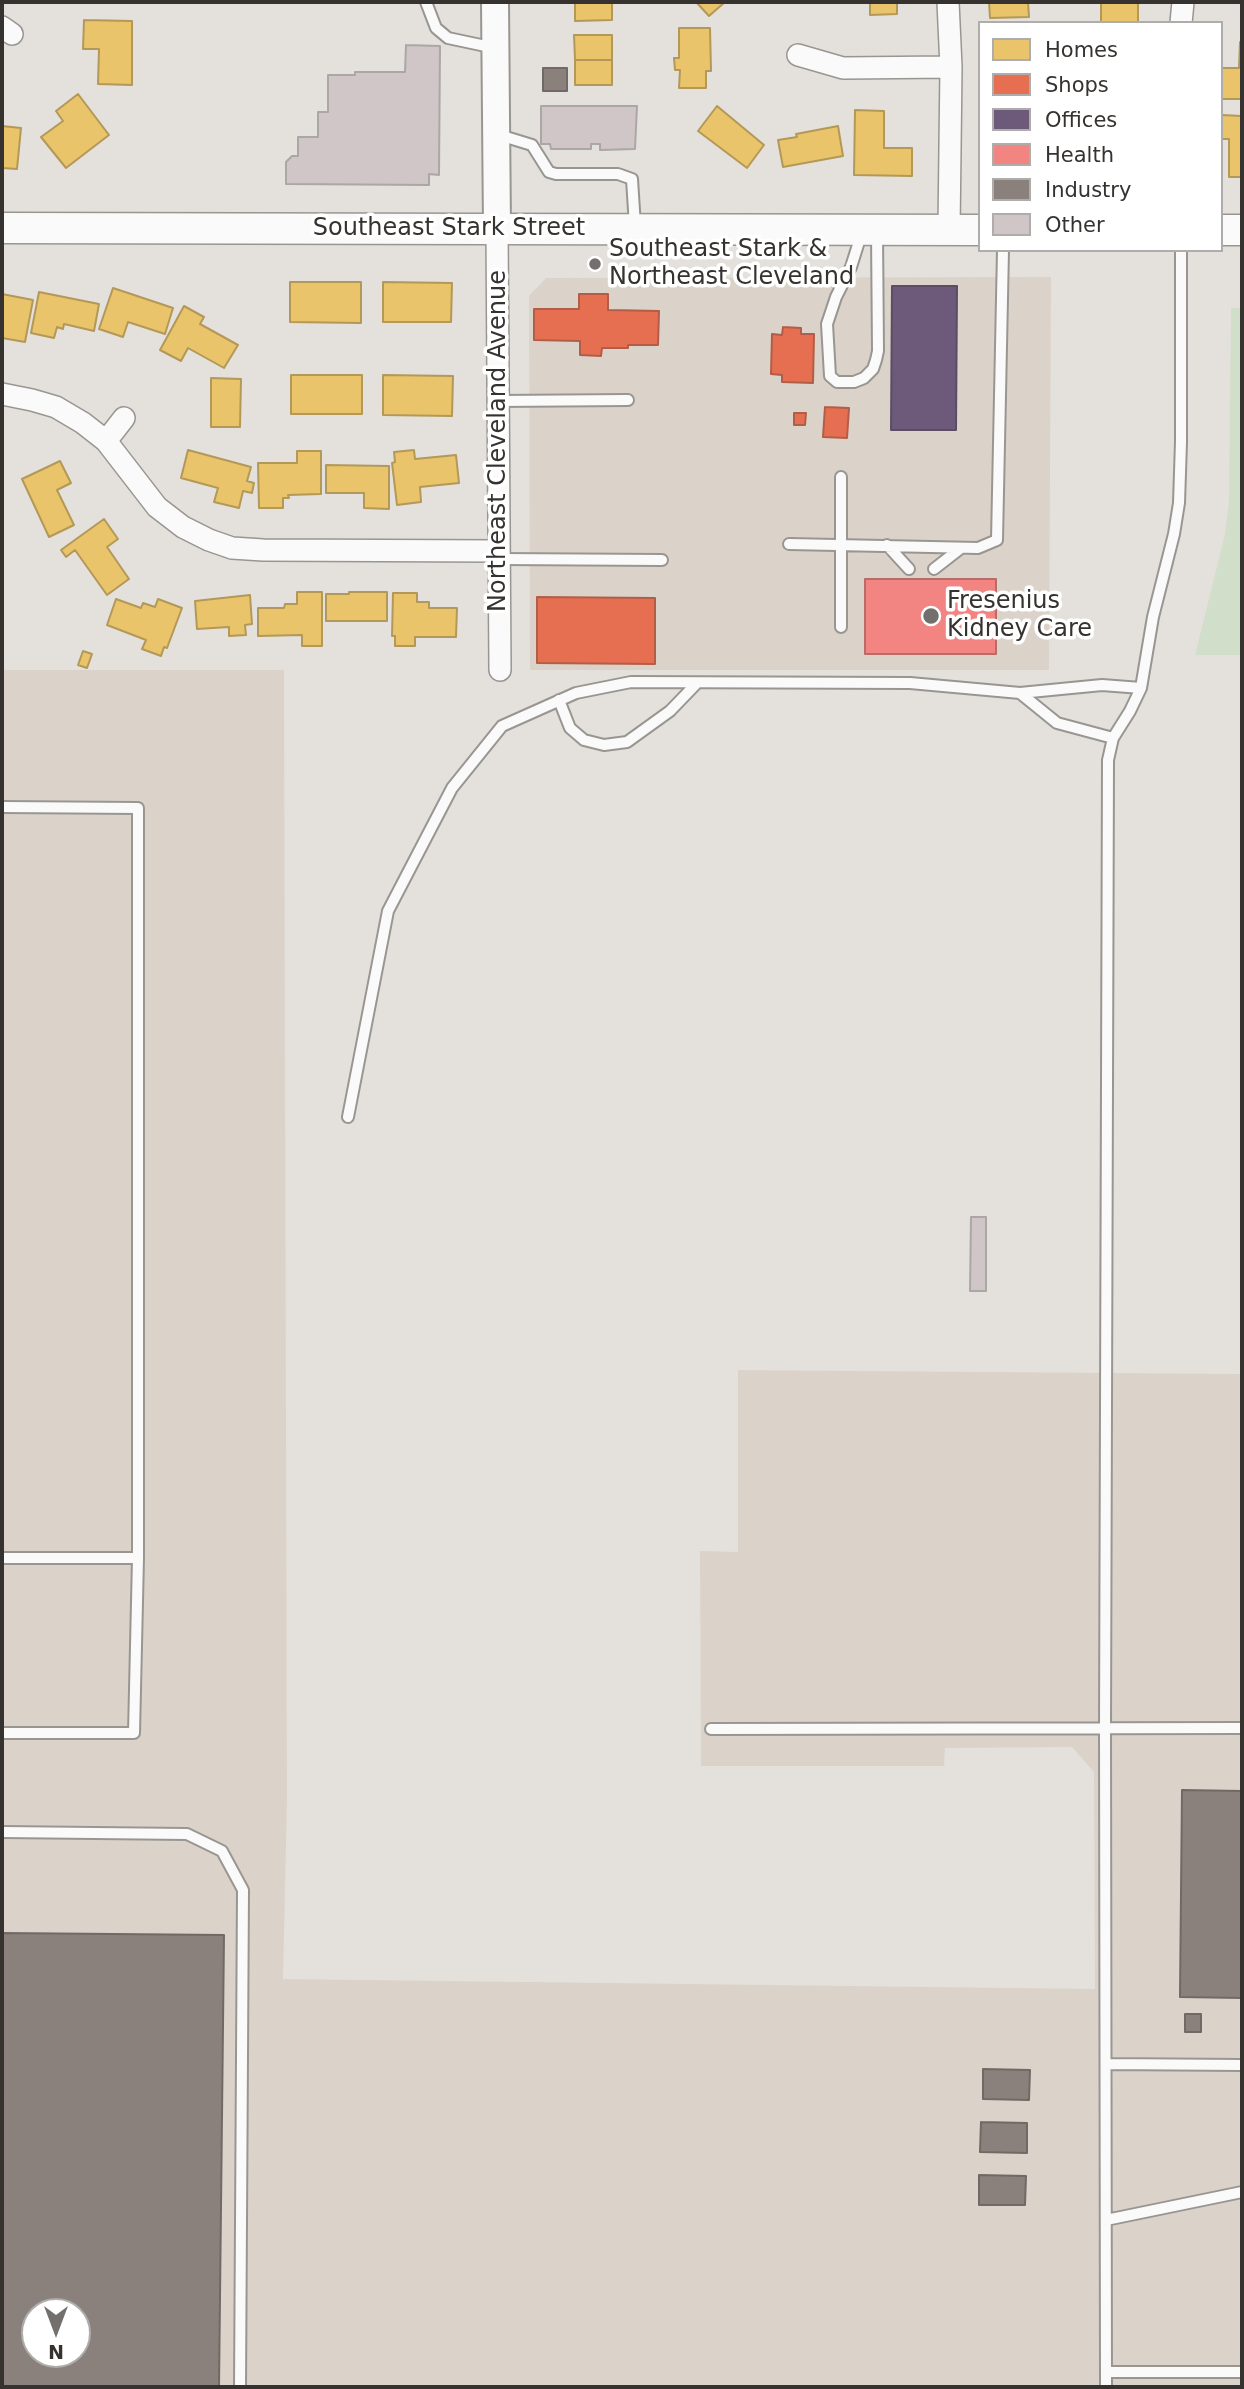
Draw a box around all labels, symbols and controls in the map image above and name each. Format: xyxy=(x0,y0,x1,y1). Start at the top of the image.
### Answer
legend xyxy=(978,21,1223,252)
text: Homes xyxy=(1045,38,1118,62)
text: Shops xyxy=(1045,73,1109,97)
text: Offices xyxy=(1045,108,1117,132)
text: Health xyxy=(1045,143,1114,167)
text: Industry xyxy=(1045,178,1131,202)
text: Other xyxy=(1045,213,1105,237)
street label: Southeast Stark Street xyxy=(313,215,585,243)
place label: Southeast Stark & Northeast Cleveland xyxy=(609,236,854,292)
marker: Southeast Stark & Northeast Cleveland xyxy=(587,256,603,272)
street label: Northeast Cleveland Avenue xyxy=(485,270,513,612)
place label: Fresenius Kidney Care xyxy=(947,588,1092,644)
marker: Fresenius Kidney Care xyxy=(921,606,941,626)
north arrow xyxy=(21,2298,91,2368)
text: N xyxy=(48,2341,64,2363)

